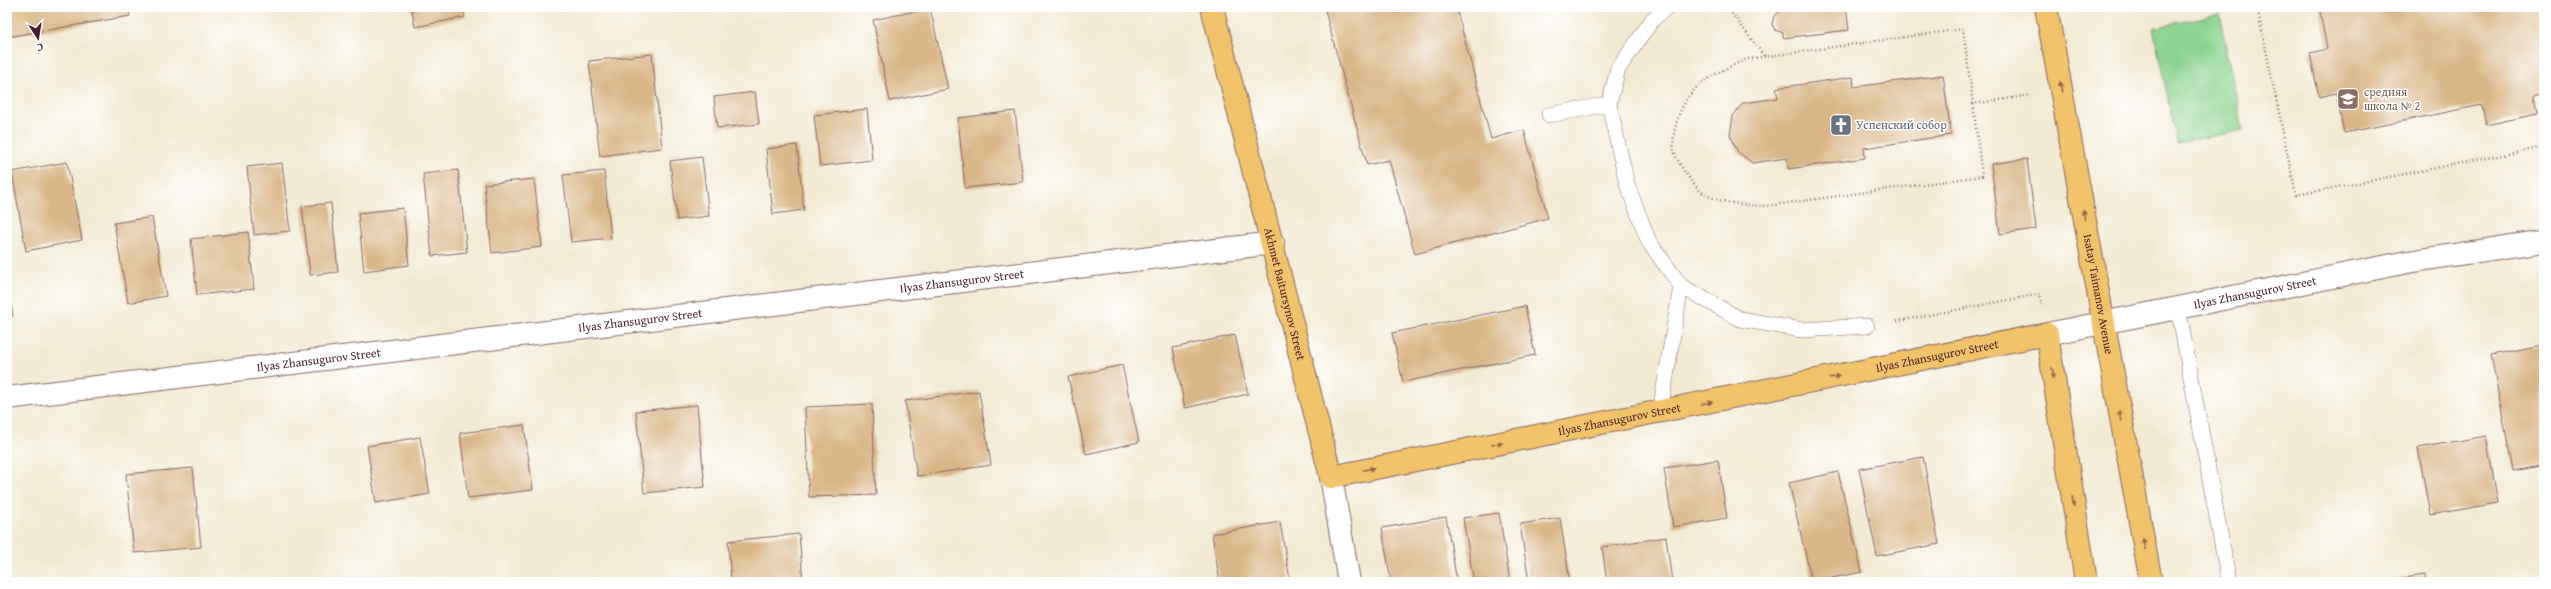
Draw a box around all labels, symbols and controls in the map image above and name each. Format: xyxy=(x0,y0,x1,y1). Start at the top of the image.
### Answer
north arrow xyxy=(18,18,58,58)
text: С xyxy=(35,39,45,56)
one-way arrow xyxy=(2057,80,2063,93)
place label: cредняя школа № 2 xyxy=(2364,83,2420,114)
school or university icon: cредняя школа № 2 xyxy=(2335,86,2361,112)
church icon: Успенский собор xyxy=(1828,112,1854,138)
place label: Успенский собор xyxy=(1856,116,1947,133)
one-way arrow xyxy=(2080,208,2086,221)
street label: Akhmet Baitursynov Street xyxy=(1260,226,1310,363)
street label: Isatay Taimanov Avenue xyxy=(2080,233,2118,356)
street label: Ilyas Zhansugurov Street xyxy=(899,264,1026,297)
street label: Ilyas Zhansugurov Street xyxy=(2192,271,2318,313)
street label: Ilyas Zhansugurov Street xyxy=(577,304,704,336)
street label: Ilyas Zhansugurov Street xyxy=(1874,335,2001,376)
street label: Ilyas Zhansugurov Street xyxy=(256,343,382,375)
one-way arrow xyxy=(2050,367,2056,379)
one-way arrow xyxy=(1828,374,1840,380)
street label: Ilyas Zhansugurov Street xyxy=(1556,398,1683,439)
one-way arrow xyxy=(1701,400,1713,406)
one-way arrow xyxy=(2117,410,2123,422)
one-way arrow xyxy=(1491,441,1503,447)
one-way arrow xyxy=(1363,466,1375,472)
one-way arrow xyxy=(2070,495,2076,507)
one-way arrow xyxy=(2141,538,2147,550)

